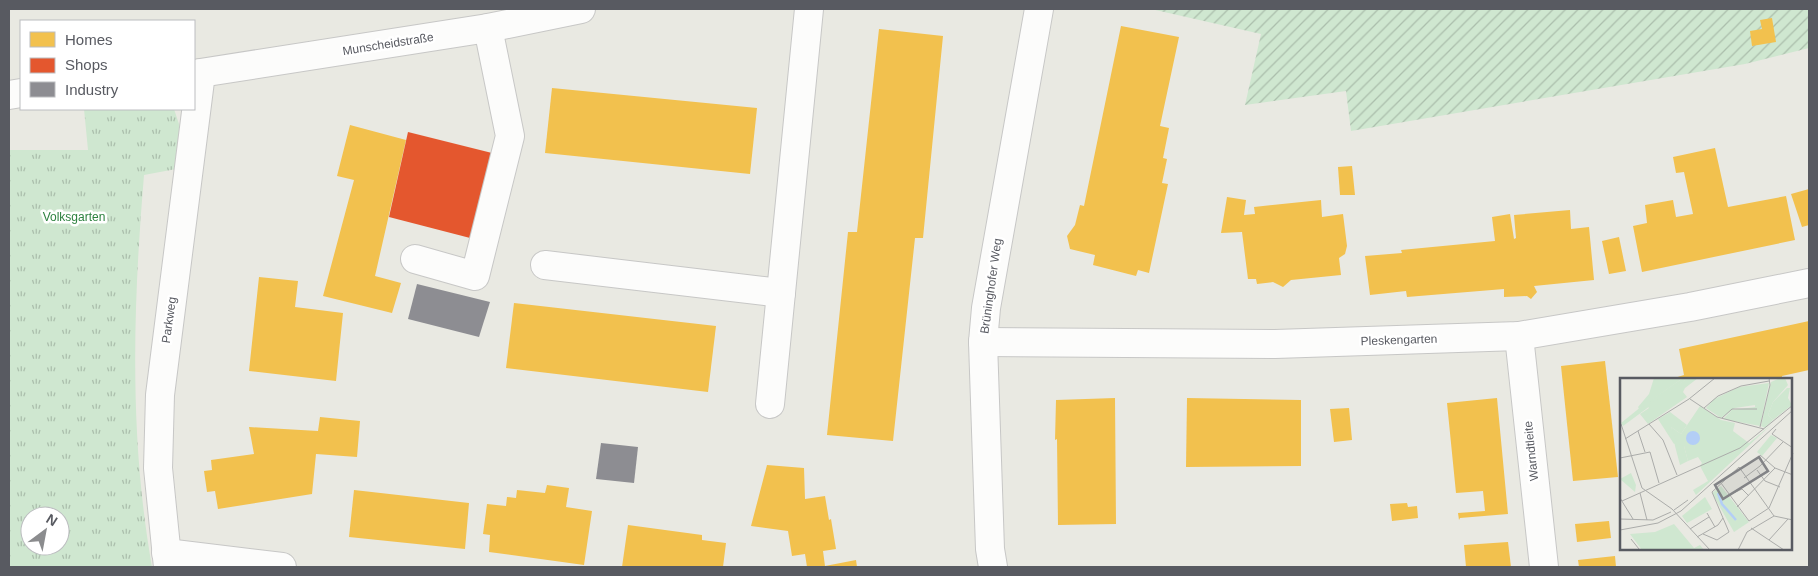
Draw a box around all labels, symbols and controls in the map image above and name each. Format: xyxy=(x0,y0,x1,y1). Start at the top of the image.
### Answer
legend xyxy=(20,20,195,110)
street label: Munscheidstraße xyxy=(341,30,435,58)
text: Homes xyxy=(65,31,113,48)
text: Shops xyxy=(65,56,108,73)
text: Industry xyxy=(65,81,119,98)
park label: Volksgarten xyxy=(43,210,105,224)
street label: Brüninghofer Weg xyxy=(977,237,1005,335)
street label: Parkweg xyxy=(159,296,179,344)
street label: Pleskengarten xyxy=(1360,332,1438,348)
inset map xyxy=(1620,378,1793,551)
street label: Warndtleite xyxy=(1521,420,1541,482)
north arrow xyxy=(20,506,70,556)
text: N xyxy=(43,511,60,529)

